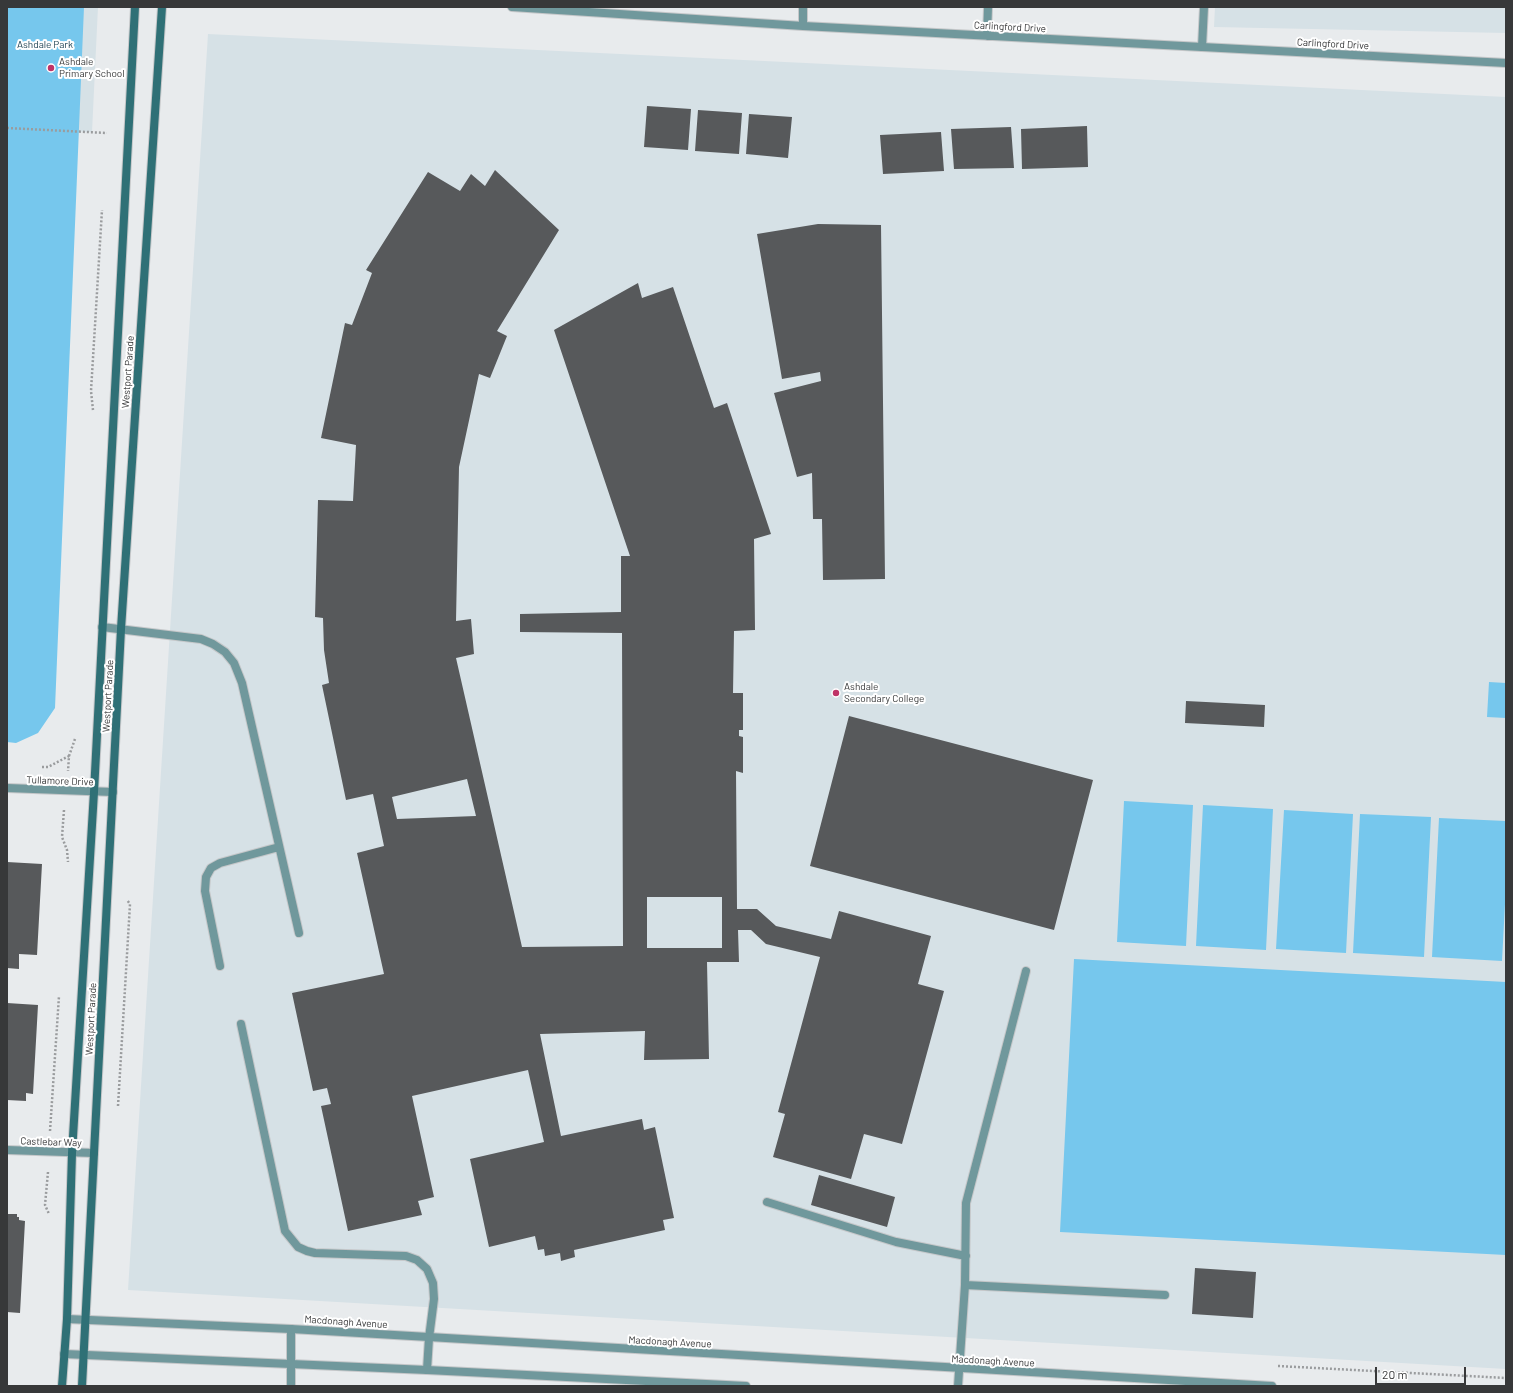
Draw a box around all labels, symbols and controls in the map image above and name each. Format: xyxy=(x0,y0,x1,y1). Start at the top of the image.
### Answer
street label: Carlingford Drive xyxy=(974,19,1046,35)
street label: Carlingford Drive xyxy=(1297,36,1369,52)
park label: Ashdale Park xyxy=(17,39,73,51)
place label: Ashdale Primary School xyxy=(59,56,125,80)
marker: Ashdale Primary School xyxy=(46,63,56,73)
street label: Westport Parade xyxy=(119,335,137,409)
street label: Westport Parade xyxy=(100,659,116,733)
place label: Ashdale Secondary College xyxy=(844,681,924,704)
marker: Ashdale Secondary College xyxy=(831,688,841,698)
street label: Tullamore Drive xyxy=(26,774,94,788)
street label: Westport Parade xyxy=(83,982,99,1056)
street label: Castlebar Way xyxy=(20,1135,82,1149)
street label: Macdonagh Avenue xyxy=(304,1313,388,1331)
street label: Macdonagh Avenue xyxy=(628,1334,712,1350)
street label: Macdonagh Avenue xyxy=(951,1353,1035,1369)
scale bar xyxy=(1377,1359,1468,1385)
text: 20 m xyxy=(1382,1367,1408,1381)

